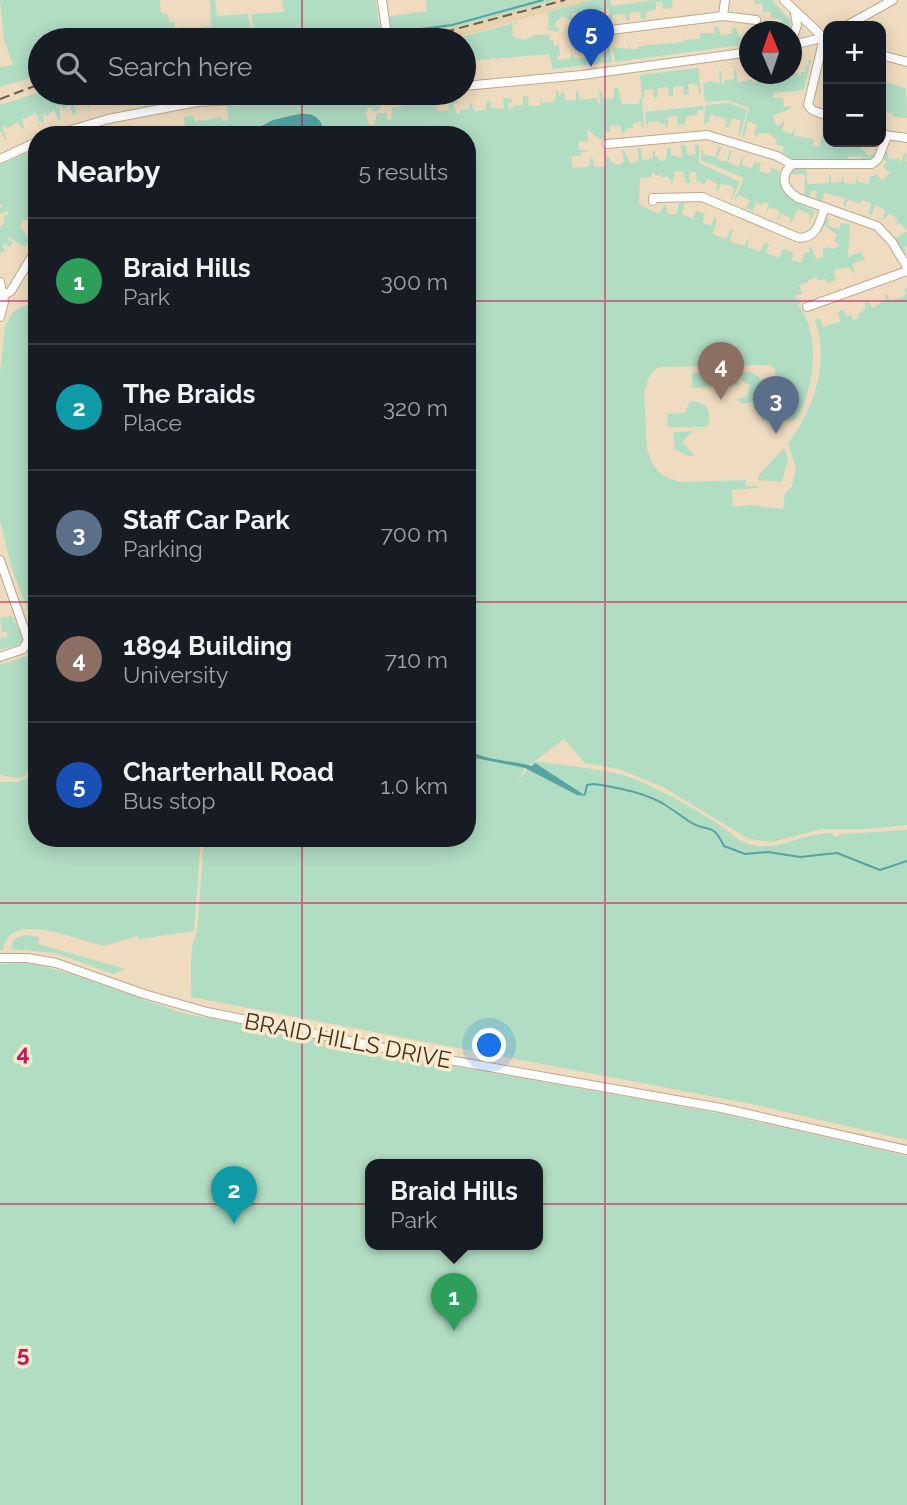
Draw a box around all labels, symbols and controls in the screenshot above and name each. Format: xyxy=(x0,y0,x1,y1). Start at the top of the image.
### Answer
pin: 5 xyxy=(568,9,614,67)
north arrow xyxy=(739,21,802,84)
map controls xyxy=(823,21,886,147)
button: + xyxy=(823,21,886,84)
search box xyxy=(28,28,476,105)
icon: search xyxy=(52,48,90,86)
text: Search here xyxy=(108,52,252,82)
button: − xyxy=(823,84,886,147)
text: Nearby xyxy=(56,154,160,189)
text: 5 results xyxy=(359,158,448,185)
text: Braid Hills xyxy=(123,253,251,283)
text: 1 xyxy=(73,268,85,295)
text: 300 m xyxy=(381,268,448,295)
text: Park xyxy=(123,283,170,310)
pin: 4 xyxy=(698,342,744,400)
pin: 3 xyxy=(753,376,799,434)
text: The Braids xyxy=(123,379,255,409)
text: 2 xyxy=(73,394,85,421)
text: 320 m xyxy=(383,394,448,421)
text: Place xyxy=(123,409,182,436)
text: Staff Car Park xyxy=(123,505,290,535)
text: 3 xyxy=(73,520,85,547)
text: 700 m xyxy=(381,520,448,547)
text: Parking xyxy=(123,535,203,562)
text: 1894 Building xyxy=(123,631,292,661)
text: 4 xyxy=(72,646,86,673)
text: 710 m xyxy=(385,646,448,673)
text: University xyxy=(123,661,228,688)
text: Charterhall Road xyxy=(123,757,334,787)
text: 5 xyxy=(73,772,85,799)
text: 1.0 km xyxy=(381,772,448,799)
text: Bus stop xyxy=(123,787,215,814)
street label: BRAID HILLS DRIVE xyxy=(242,1007,454,1073)
your location xyxy=(472,1028,506,1062)
text: 4 xyxy=(16,1039,30,1066)
popup xyxy=(365,1159,543,1250)
pin: 2 xyxy=(211,1166,257,1224)
text: Braid Hills xyxy=(390,1176,518,1206)
text: Park xyxy=(390,1206,437,1233)
pin: 1 xyxy=(431,1273,477,1331)
text: 5 xyxy=(17,1340,30,1367)

